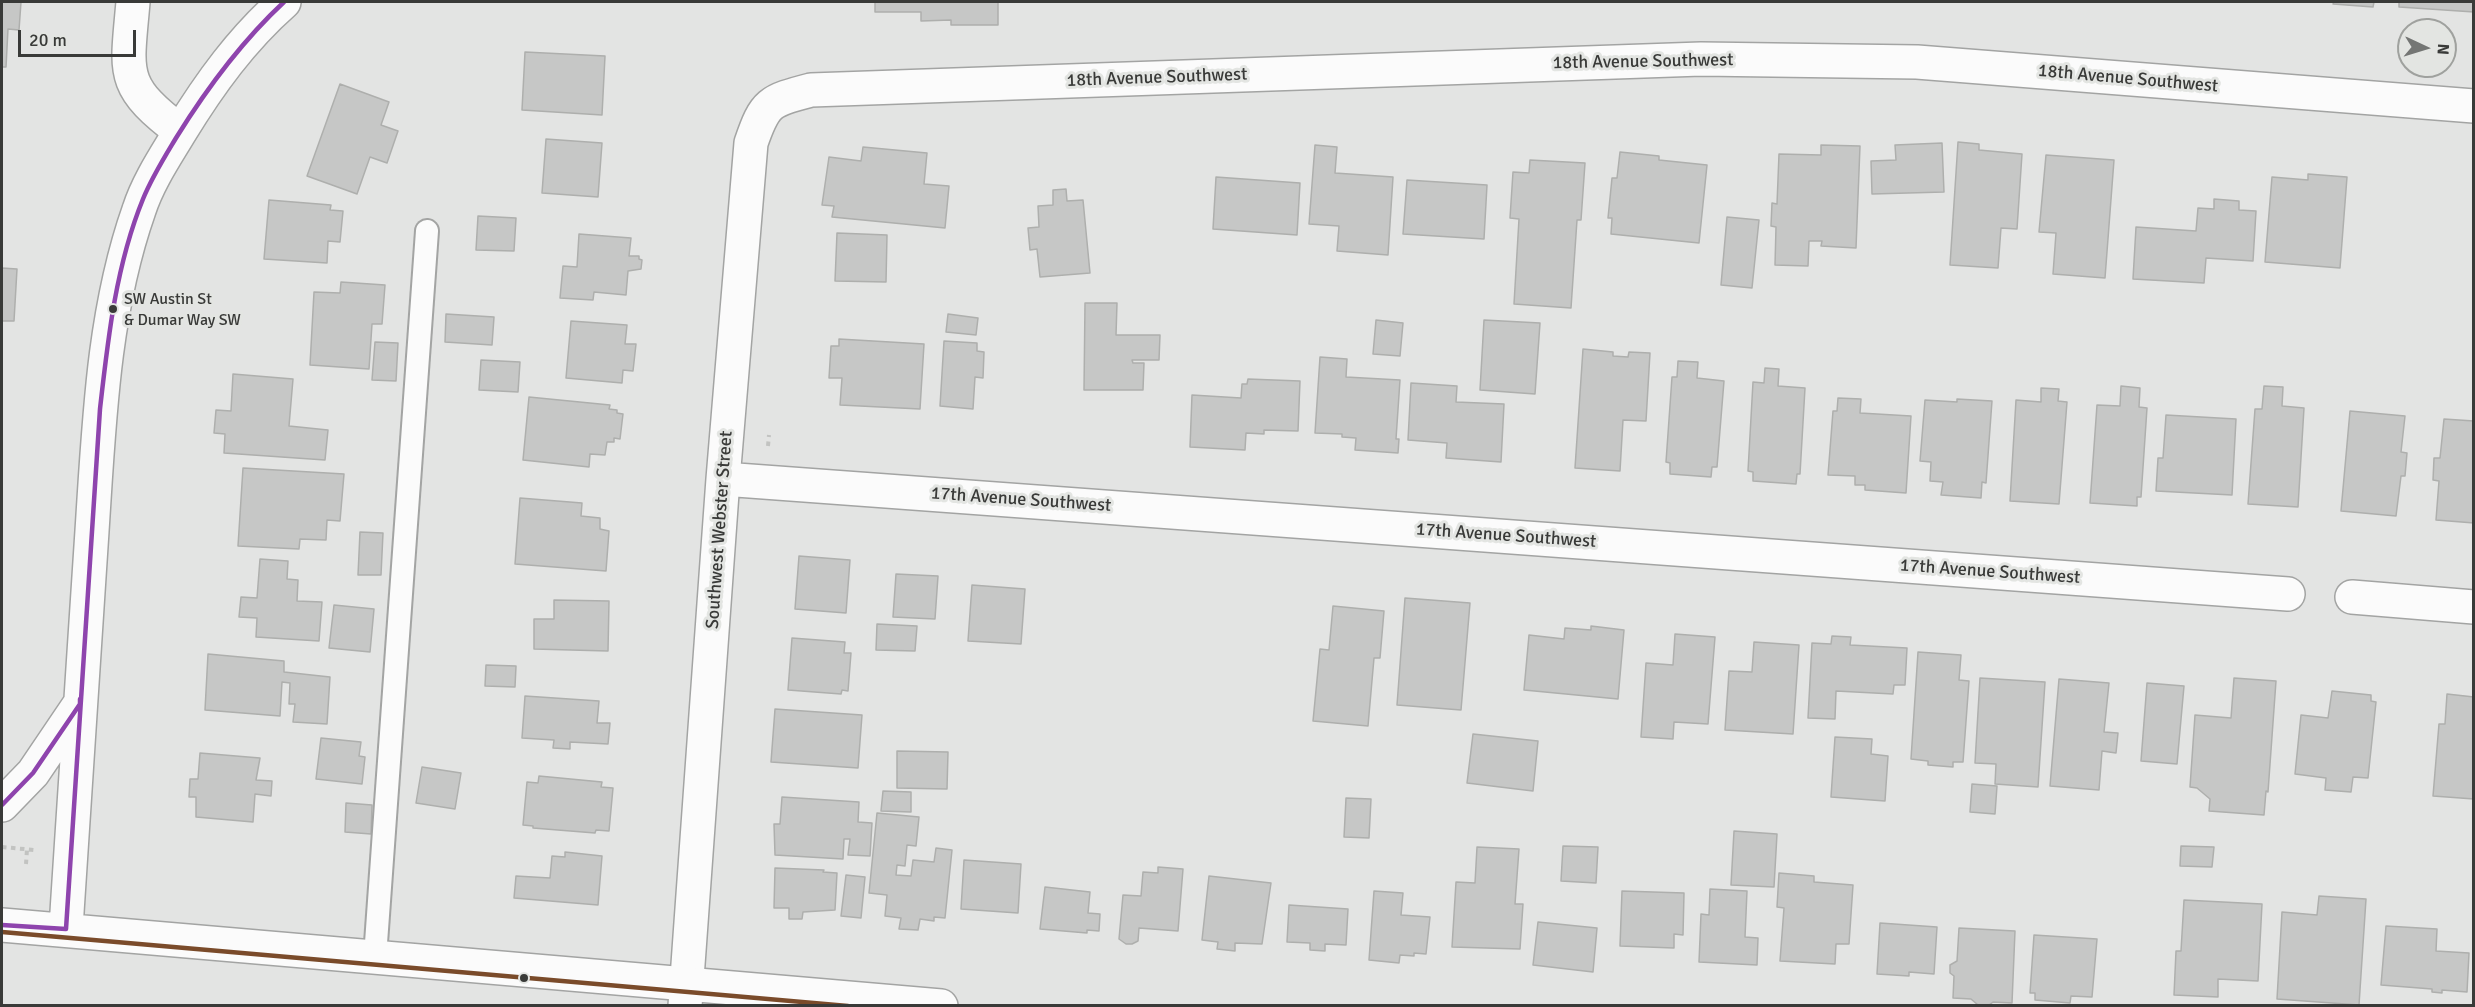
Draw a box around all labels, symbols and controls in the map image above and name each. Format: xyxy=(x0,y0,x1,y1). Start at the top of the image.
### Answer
scale bar xyxy=(21,18,140,56)
north arrow xyxy=(2397,18,2457,78)
text: 20 m xyxy=(29,29,67,51)
text: N xyxy=(2433,43,2453,55)
street label: 18th Avenue Southwest xyxy=(1552,50,1734,74)
street label: 18th Avenue Southwest xyxy=(2037,60,2219,98)
street label: 18th Avenue Southwest xyxy=(1066,64,1248,92)
place label: SW Austin St & Dumar Way SW xyxy=(124,290,241,328)
marker: SW Austin St & Dumar Way SW xyxy=(107,303,119,315)
street label: Southwest Webster Street xyxy=(702,430,738,630)
street label: 17th Avenue Southwest xyxy=(930,483,1112,517)
street label: 17th Avenue Southwest xyxy=(1415,519,1597,553)
street label: 17th Avenue Southwest xyxy=(1899,555,2081,589)
unlabelled marker xyxy=(518,972,530,984)

